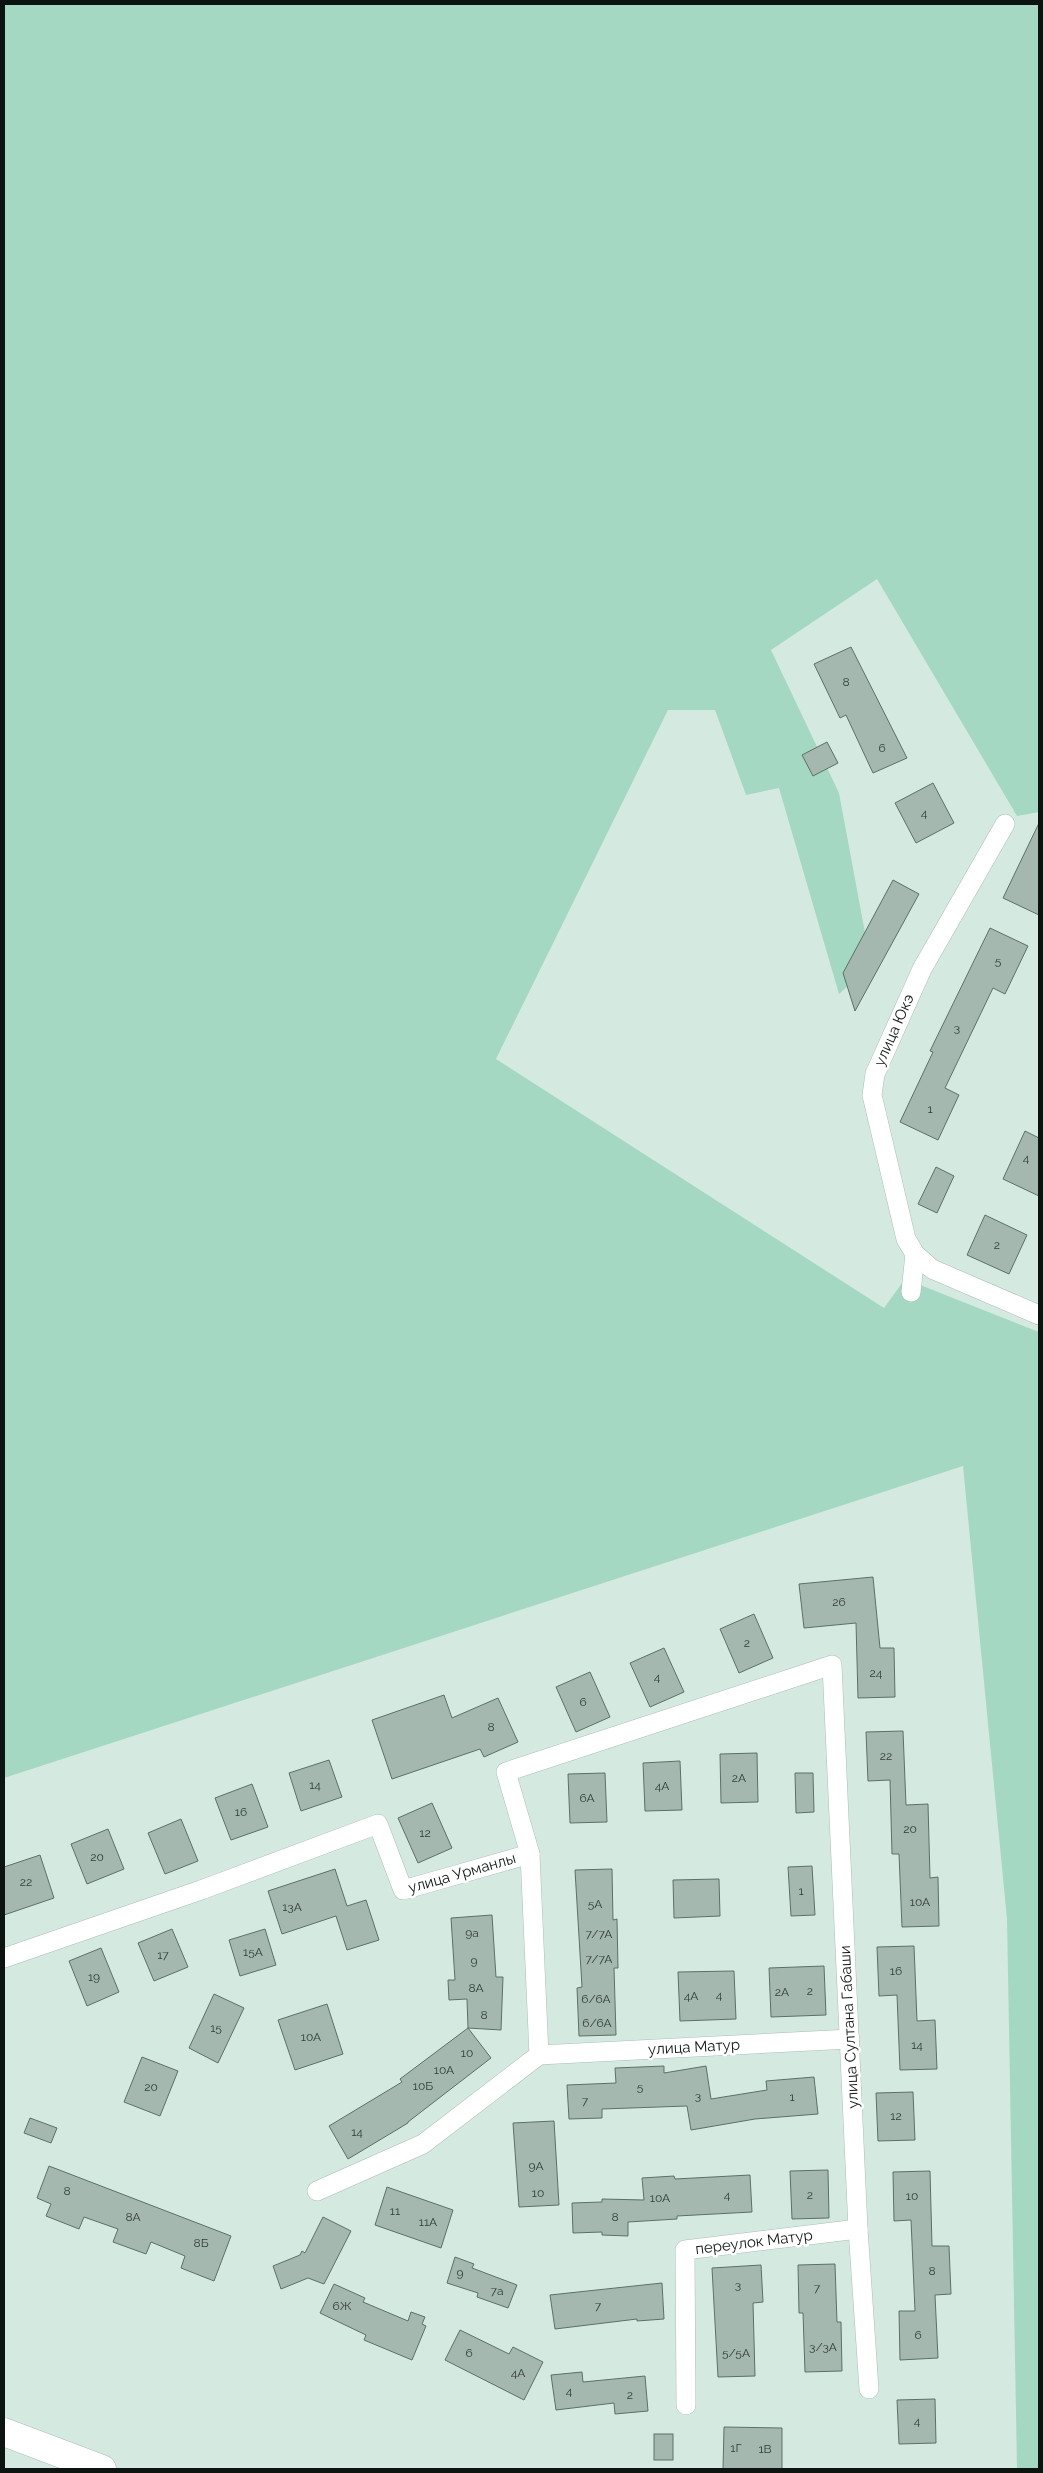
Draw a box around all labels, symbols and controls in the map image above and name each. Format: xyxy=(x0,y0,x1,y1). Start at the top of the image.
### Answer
house number: 8 xyxy=(842,675,850,689)
house number: 6 xyxy=(878,741,886,755)
house number: 4 xyxy=(921,806,928,820)
house number: 5 xyxy=(995,954,1002,968)
street label: улица Юкэ xyxy=(870,991,918,1069)
house number: 3 xyxy=(954,1021,960,1035)
house number: 1 xyxy=(927,1102,933,1116)
house number: 4 xyxy=(1023,1151,1030,1165)
house number: 2 xyxy=(994,1238,1000,1252)
house number: 26 xyxy=(832,1595,846,1609)
house number: 2 xyxy=(744,1636,750,1650)
house number: 24 xyxy=(870,1666,883,1680)
house number: 4 xyxy=(654,1670,661,1684)
house number: 6 xyxy=(579,1695,587,1709)
house number: 8 xyxy=(487,1720,495,1734)
house number: 22 xyxy=(880,1749,892,1763)
house number: 2А xyxy=(732,1771,746,1785)
house number: 14 xyxy=(309,1778,321,1792)
house number: 4А xyxy=(655,1779,669,1793)
house number: 6А xyxy=(579,1791,595,1805)
house number: 16 xyxy=(235,1805,247,1819)
house number: 20 xyxy=(903,1822,917,1836)
house number: 12 xyxy=(419,1826,431,1840)
street label: улица Урманлы xyxy=(406,1849,518,1897)
house number: 20 xyxy=(90,1850,104,1864)
house number: 22 xyxy=(20,1875,32,1889)
house number: 1 xyxy=(798,1884,804,1898)
house number: 10А xyxy=(910,1895,930,1909)
house number: 5А xyxy=(588,1897,602,1911)
house number: 13А xyxy=(282,1900,302,1914)
house number: 9а xyxy=(465,1926,479,1940)
house number: 7/7А xyxy=(586,1927,612,1941)
house number: 15А xyxy=(243,1945,263,1959)
street label: улица Султана Габаши xyxy=(836,1945,862,2109)
house number: 17 xyxy=(157,1948,169,1962)
house number: 7/7А xyxy=(586,1952,612,1966)
house number: 9 xyxy=(470,1954,478,1968)
house number: 16 xyxy=(890,1964,902,1978)
house number: 19 xyxy=(88,1970,100,1984)
house number: 8А xyxy=(468,1981,484,1995)
house number: 2 xyxy=(807,1984,813,1998)
house number: 2А xyxy=(775,1985,789,1999)
house number: 4 xyxy=(716,1988,723,2002)
house number: 4А xyxy=(684,1989,698,2003)
house number: 6/6А xyxy=(581,1992,611,2006)
house number: 8 xyxy=(480,2008,488,2022)
house number: 6/6А xyxy=(582,2016,612,2030)
house number: 15 xyxy=(210,2021,222,2035)
house number: 10А xyxy=(301,2030,321,2044)
street label: улица Матур xyxy=(648,2036,740,2058)
house number: 14 xyxy=(911,2038,923,2052)
house number: 10 xyxy=(461,2046,473,2060)
house number: 10А xyxy=(434,2063,454,2077)
house number: 10Б xyxy=(413,2079,433,2093)
house number: 20 xyxy=(144,2080,158,2094)
house number: 5 xyxy=(637,2080,644,2094)
house number: 3 xyxy=(695,2089,701,2103)
house number: 1 xyxy=(789,2090,795,2104)
house number: 7 xyxy=(582,2094,589,2108)
house number: 12 xyxy=(890,2109,902,2123)
house number: 14 xyxy=(351,2125,363,2139)
house number: 9А xyxy=(528,2159,544,2173)
house number: 8 xyxy=(63,2184,71,2198)
house number: 10 xyxy=(532,2186,544,2200)
house number: 4 xyxy=(724,2188,731,2202)
house number: 2 xyxy=(807,2188,813,2202)
house number: 10 xyxy=(906,2189,918,2203)
house number: 10А xyxy=(650,2191,670,2205)
house number: 11 xyxy=(390,2204,400,2218)
house number: 8А xyxy=(125,2210,141,2224)
house number: 8 xyxy=(611,2210,619,2224)
house number: 11А xyxy=(419,2215,437,2229)
street label: переулок Матур xyxy=(694,2226,814,2258)
house number: 8Б xyxy=(194,2236,209,2250)
house number: 8 xyxy=(928,2264,936,2278)
house number: 9 xyxy=(456,2266,464,2280)
house number: 3 xyxy=(735,2278,741,2292)
house number: 7 xyxy=(814,2281,821,2295)
house number: 7а xyxy=(491,2284,503,2298)
house number: 6Ж xyxy=(332,2299,352,2313)
house number: 7 xyxy=(595,2299,602,2313)
house number: 6 xyxy=(914,2328,922,2342)
house number: 3/3А xyxy=(809,2340,837,2354)
house number: 6 xyxy=(465,2346,473,2360)
house number: 5/5А xyxy=(722,2346,750,2360)
house number: 4А xyxy=(511,2366,525,2380)
house number: 4 xyxy=(566,2384,573,2398)
house number: 2 xyxy=(627,2388,633,2402)
house number: 4 xyxy=(914,2414,921,2428)
house number: 1Г xyxy=(730,2441,742,2455)
house number: 1В xyxy=(758,2442,772,2456)

